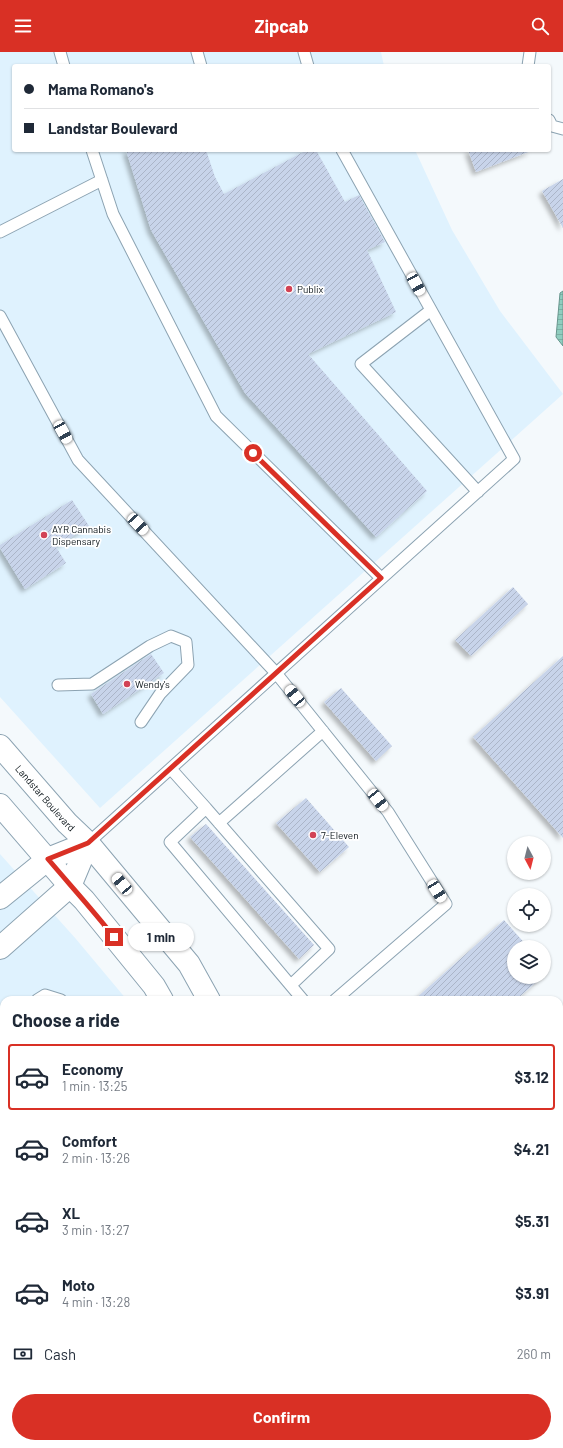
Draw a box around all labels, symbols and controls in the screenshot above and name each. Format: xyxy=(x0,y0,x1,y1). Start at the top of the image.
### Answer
icon: menu xyxy=(12,15,34,37)
text: Zipcab xyxy=(254,15,309,37)
icon: search xyxy=(529,15,551,37)
text: Mama Romano's xyxy=(48,80,154,98)
text: Landstar Boulevard xyxy=(48,119,178,137)
car xyxy=(405,271,427,297)
place label: Publix xyxy=(297,283,324,295)
marker: Publix xyxy=(284,284,294,294)
car xyxy=(52,419,74,445)
route start xyxy=(244,444,262,462)
car xyxy=(125,511,151,537)
place label: AYR Cannabis Dispensary xyxy=(52,523,111,547)
marker: AYR Cannabis Dispensary xyxy=(39,530,49,540)
place label: Wendy's xyxy=(135,678,170,690)
marker: Wendy's xyxy=(122,679,132,689)
car xyxy=(283,683,307,709)
street label: Landstar Boulevard xyxy=(13,762,78,834)
car xyxy=(366,787,390,813)
place label: 7-Eleven xyxy=(321,829,359,841)
marker: 7-Eleven xyxy=(308,830,318,840)
north arrow xyxy=(507,836,551,880)
map controls xyxy=(507,836,551,984)
car xyxy=(110,871,134,897)
car xyxy=(426,878,448,904)
button: locate xyxy=(507,888,551,932)
callout: 1 min xyxy=(128,923,194,951)
route end xyxy=(105,928,123,946)
text: 1 min xyxy=(147,929,175,945)
button: layers xyxy=(507,940,551,984)
text: Choose a ride xyxy=(12,1009,120,1031)
icon: car xyxy=(14,1059,50,1095)
text: Economy xyxy=(62,1060,123,1078)
text: $3.12 xyxy=(515,1068,549,1086)
text: 1 min · 13:25 xyxy=(62,1078,127,1094)
icon: car xyxy=(14,1131,50,1167)
text: Comfort xyxy=(62,1132,117,1150)
text: $4.21 xyxy=(514,1140,549,1158)
text: 2 min · 13:26 xyxy=(62,1150,130,1166)
icon: car xyxy=(14,1203,50,1239)
text: XL xyxy=(62,1204,80,1222)
text: $5.31 xyxy=(515,1212,549,1230)
text: 3 min · 13:27 xyxy=(62,1222,129,1238)
icon: car xyxy=(14,1275,50,1311)
text: Moto xyxy=(62,1276,95,1294)
text: $3.91 xyxy=(515,1284,549,1302)
text: 4 min · 13:28 xyxy=(62,1294,130,1310)
icon: cash xyxy=(12,1343,34,1365)
text: Cash xyxy=(44,1345,76,1363)
text: 260 m xyxy=(517,1346,551,1362)
button: Confirm xyxy=(12,1394,551,1440)

